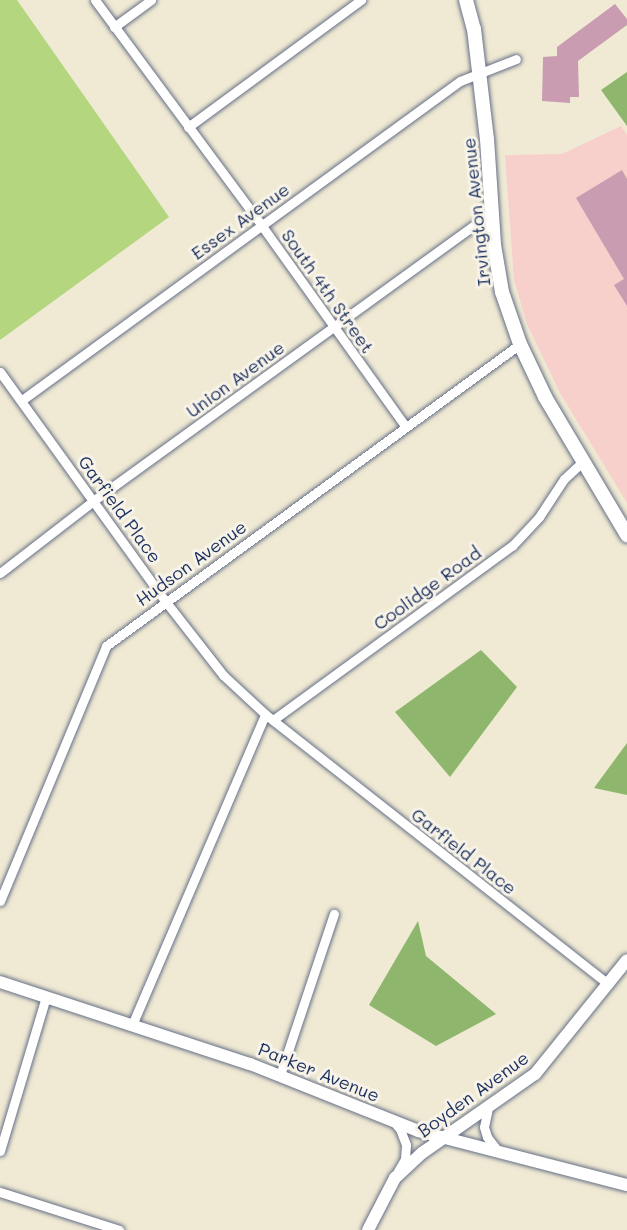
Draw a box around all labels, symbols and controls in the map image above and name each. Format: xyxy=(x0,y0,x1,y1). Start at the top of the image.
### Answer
street label: Irvington Avenue xyxy=(457,137,495,287)
street label: Essex Avenue xyxy=(187,178,293,264)
street label: South 4th Street xyxy=(277,225,379,357)
street label: Union Avenue xyxy=(182,336,288,422)
street label: Garfield Place xyxy=(74,451,166,567)
street label: Hudson Avenue xyxy=(131,516,251,610)
street label: Coolidge Road xyxy=(369,542,485,634)
street label: Garfield Place xyxy=(407,803,521,899)
street label: Parker Avenue xyxy=(255,1038,383,1106)
street label: Boyden Avenue xyxy=(413,1047,533,1141)

